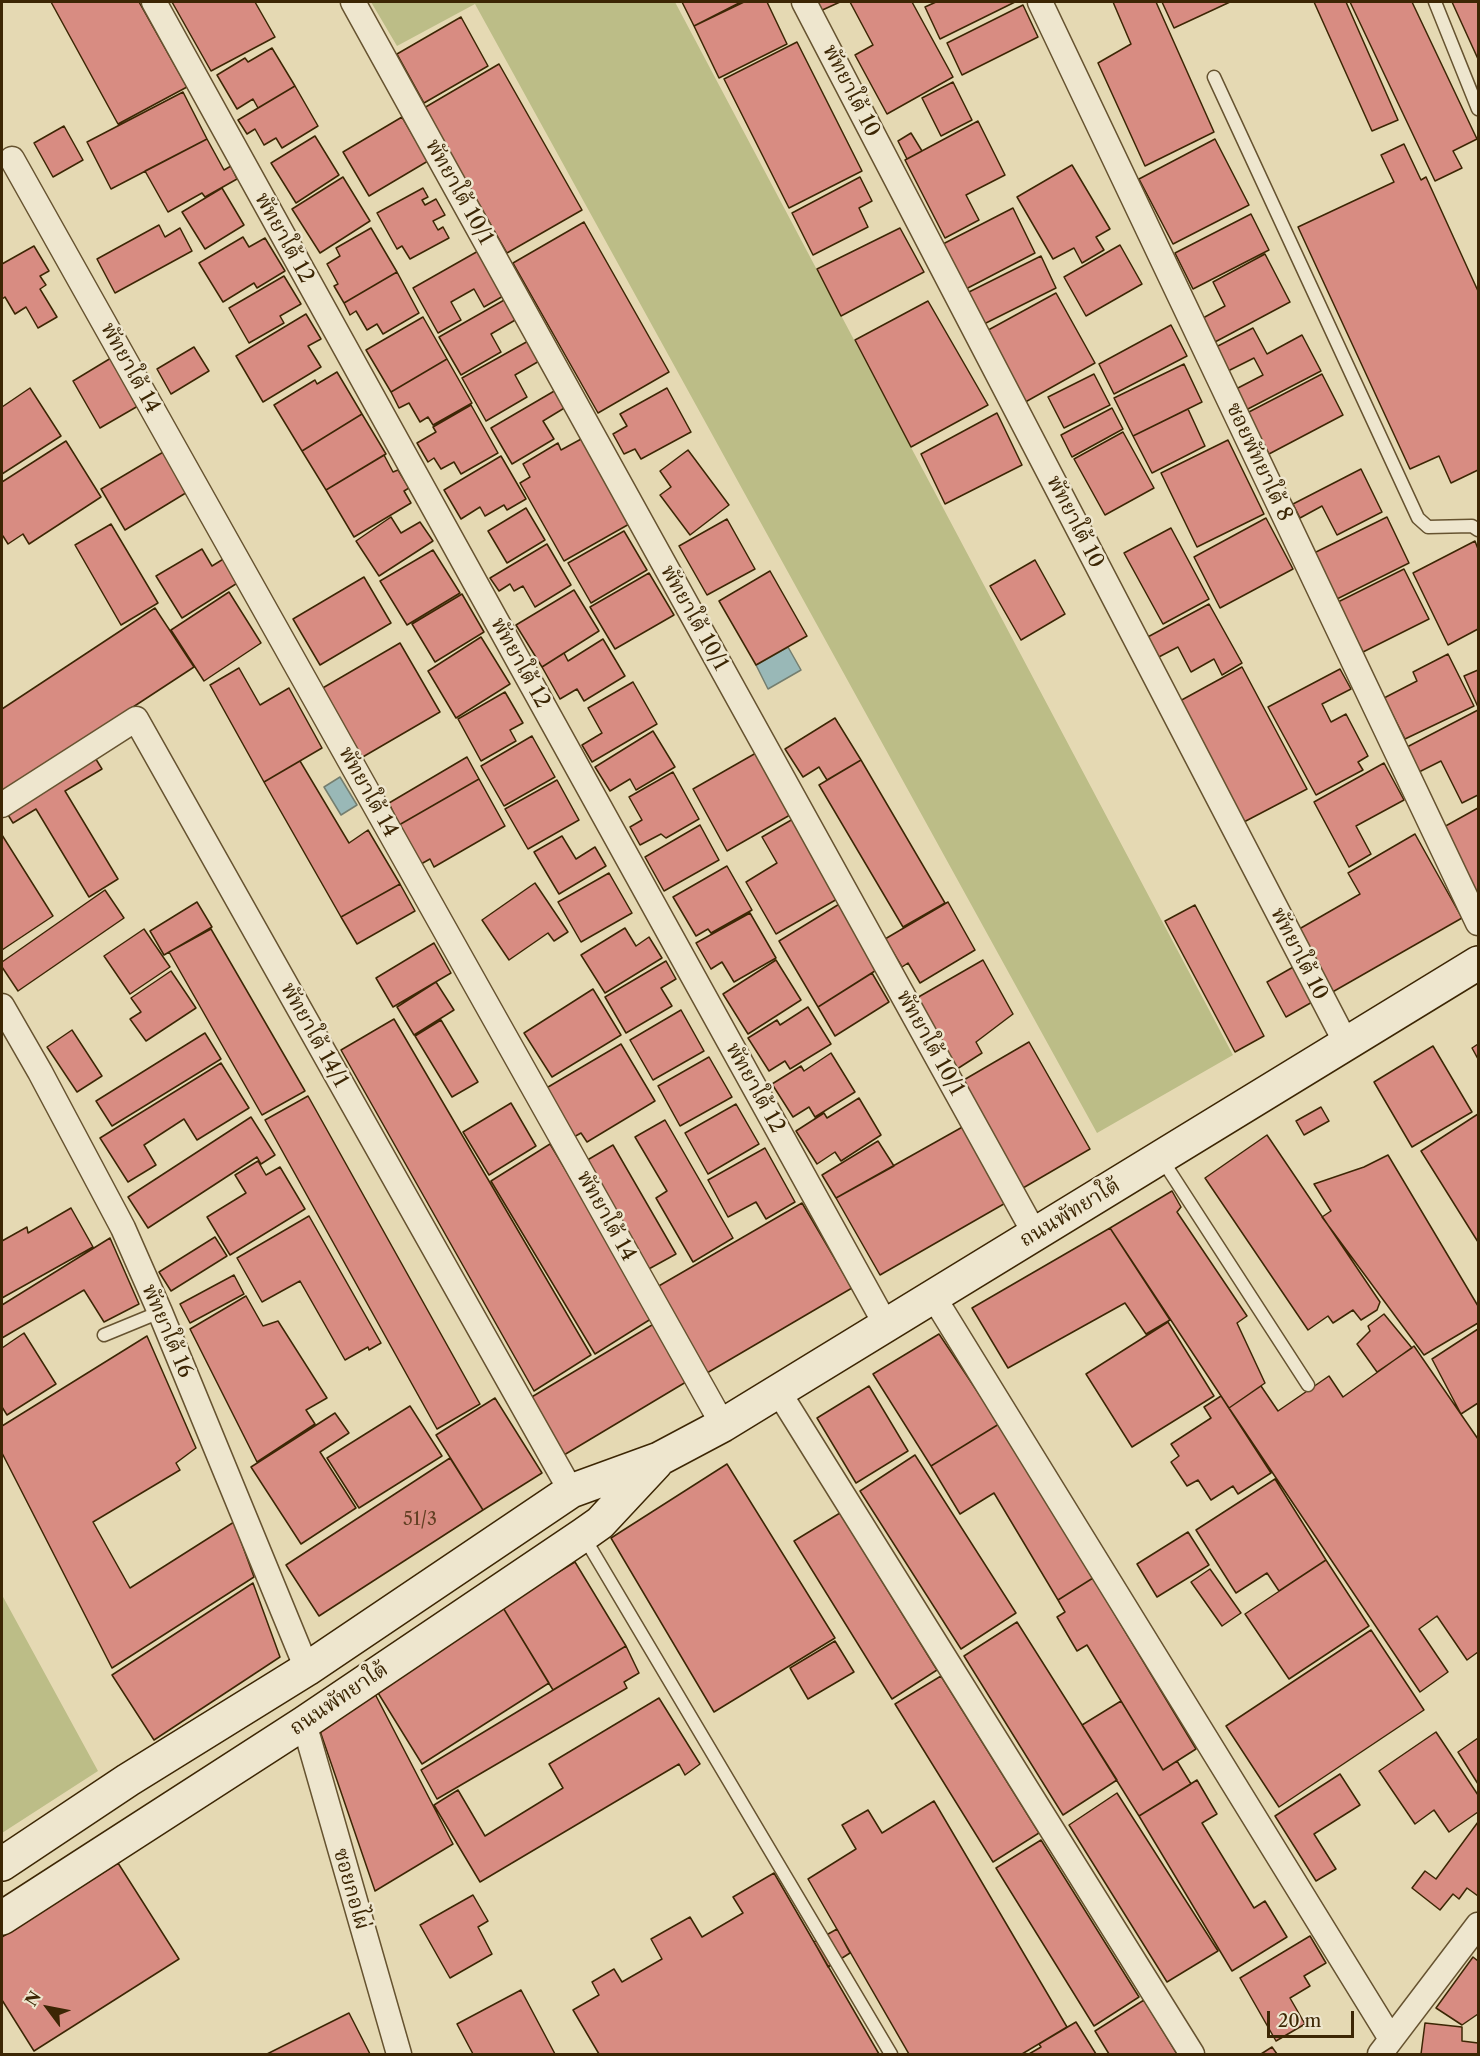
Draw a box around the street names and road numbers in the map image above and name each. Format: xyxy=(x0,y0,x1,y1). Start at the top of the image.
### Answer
street label: พัทยาใต้ 10 xyxy=(817,41,885,141)
street label: พัทยาใต้ 10/1 xyxy=(420,135,498,249)
street label: พัทยาใต้ 12 xyxy=(249,189,319,287)
street label: พัทยาใต้ 14 xyxy=(95,319,165,417)
street label: ซอยพัทยาใต้ 8 xyxy=(1221,399,1297,525)
street label: พัทยาใต้ 10 xyxy=(1041,472,1109,572)
street label: พัทยาใต้ 10/1 xyxy=(655,561,733,675)
street label: พัทยาใต้ 12 xyxy=(485,614,555,712)
street label: พัทยาใต้ 14 xyxy=(333,743,403,841)
street label: พัทยาใต้ 10 xyxy=(1265,904,1333,1004)
street label: พัทยาใต้ 14/1 xyxy=(275,978,353,1092)
street label: พัทยาใต้ 10/1 xyxy=(891,986,969,1100)
street label: พัทยาใต้ 12 xyxy=(720,1039,790,1137)
street label: พัทยาใต้ 14 xyxy=(571,1167,641,1265)
street label: ถนนพัทยาใต้ xyxy=(1015,1173,1125,1253)
street label: พัทยาใต้ 16 xyxy=(136,1280,198,1382)
street label: ถนนพัทยาใต้ xyxy=(285,1657,393,1741)
street label: ซอยกอไผ่ xyxy=(327,1845,375,1933)

